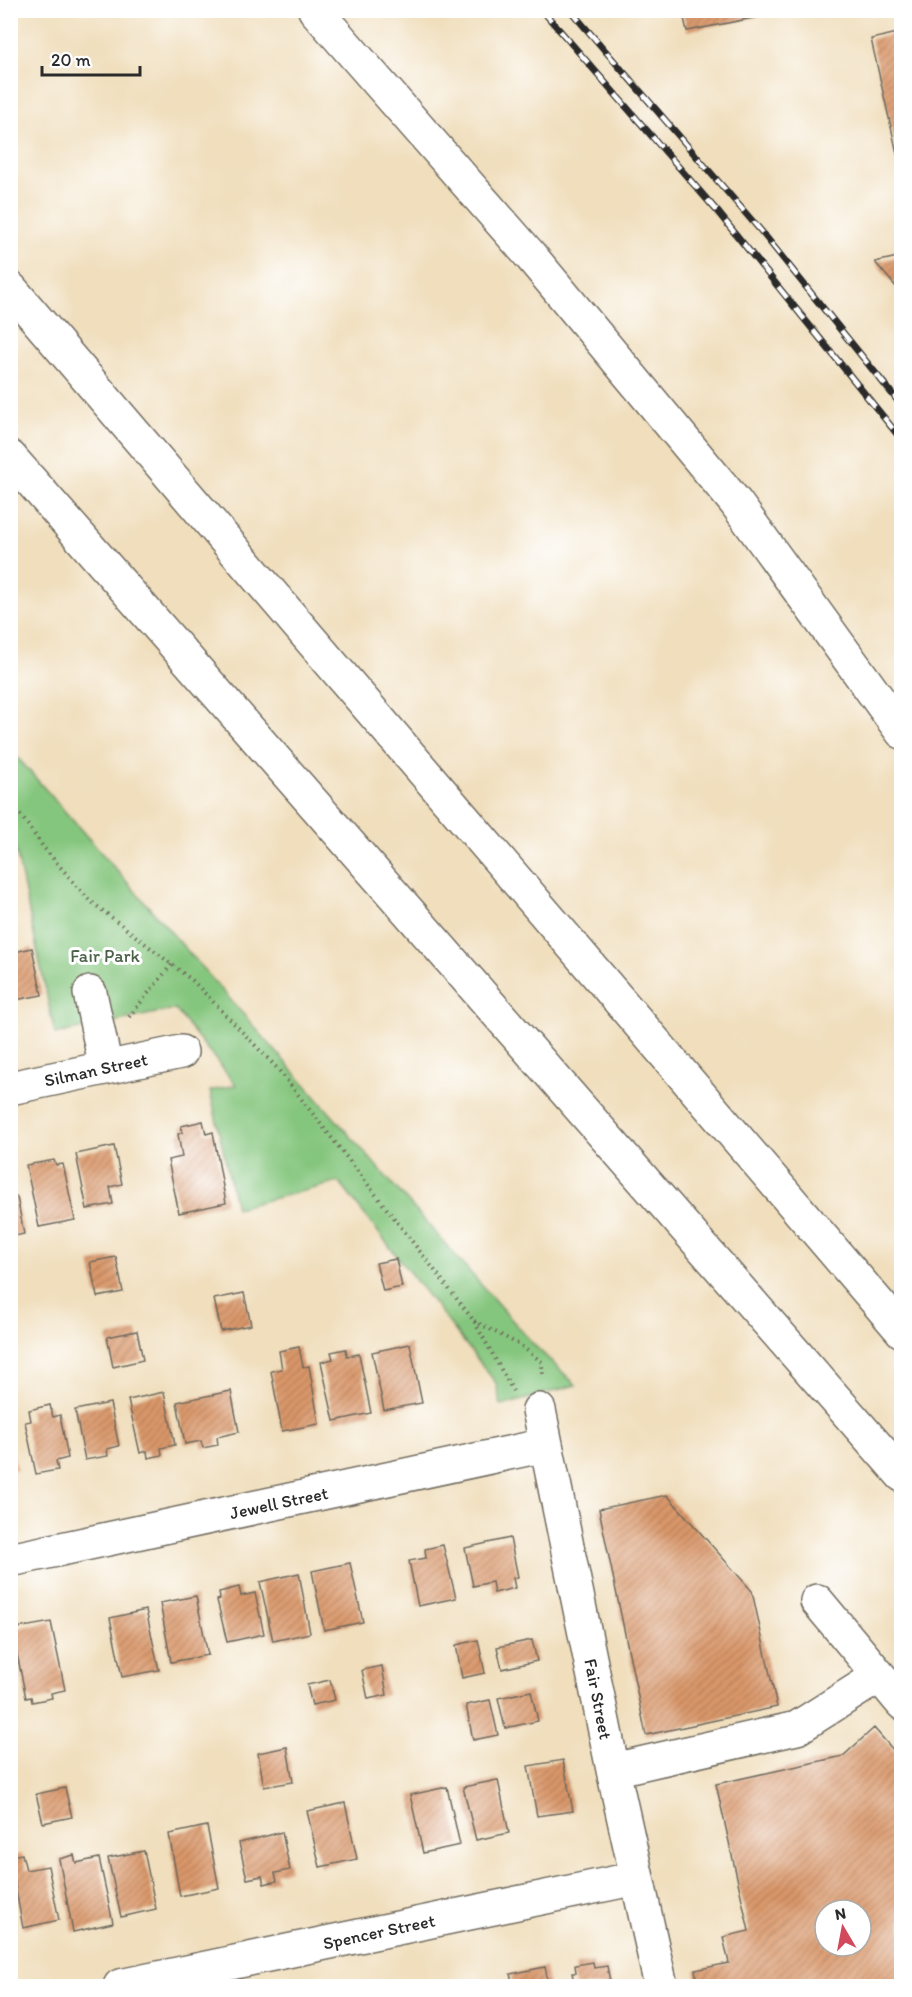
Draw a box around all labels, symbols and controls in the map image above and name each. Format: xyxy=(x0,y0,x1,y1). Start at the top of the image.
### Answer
scale bar xyxy=(42,39,140,77)
text: 20 m xyxy=(51,49,91,71)
park label: Fair Park xyxy=(70,945,140,967)
street label: Silman Street xyxy=(42,1048,150,1092)
street label: Jewell Street xyxy=(228,1482,330,1524)
street label: Fair Street xyxy=(579,1657,617,1741)
north arrow xyxy=(813,1898,873,1958)
text: N xyxy=(834,1903,847,1924)
street label: Spencer Street xyxy=(321,1909,437,1955)

